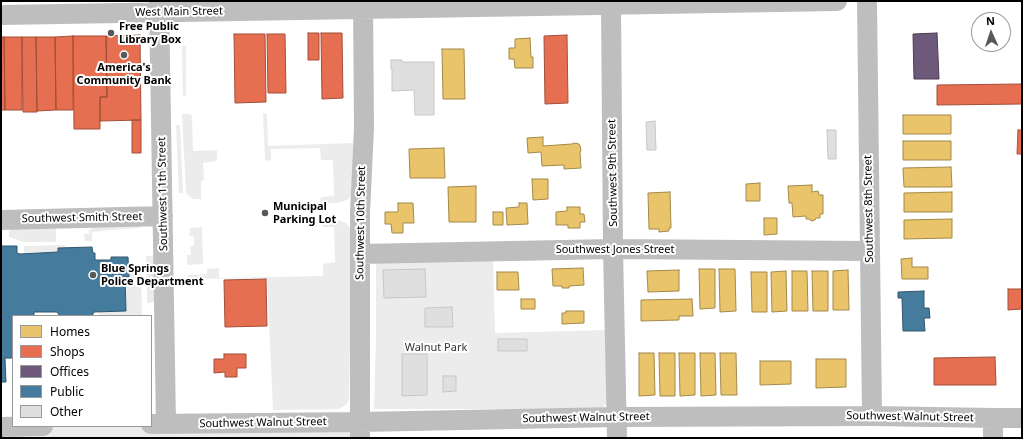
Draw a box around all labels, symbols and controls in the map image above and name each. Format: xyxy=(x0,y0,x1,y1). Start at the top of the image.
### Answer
street label: West Main Street xyxy=(135,5,223,19)
north arrow xyxy=(971,12,1011,52)
text: N xyxy=(986,13,995,28)
place label: Free Public Library Box xyxy=(119,20,181,46)
marker: Free Public Library Box xyxy=(106,28,116,38)
marker: America's Community Bank xyxy=(119,50,129,60)
place label: America's Community Bank xyxy=(77,61,171,87)
street label: Southwest 9th Street xyxy=(605,119,621,227)
street label: Southwest 11th Street xyxy=(155,137,171,251)
street label: Southwest 8th Street xyxy=(861,155,877,263)
street label: Southwest 10th Street xyxy=(353,166,369,280)
place label: Municipal Parking Lot xyxy=(273,200,336,226)
marker: Municipal Parking Lot xyxy=(260,208,270,218)
street label: Southwest Smith Street xyxy=(22,210,142,226)
street label: Southwest Jones Street xyxy=(556,243,674,257)
place label: Blue Springs Police Department xyxy=(101,262,203,288)
marker: Blue Springs Police Department xyxy=(88,270,98,280)
legend xyxy=(12,315,152,427)
text: Homes xyxy=(50,323,90,340)
park label: Walnut Park xyxy=(405,341,467,355)
text: Shops xyxy=(50,343,84,360)
text: Offices xyxy=(50,363,89,380)
text: Public xyxy=(50,383,84,400)
text: Other xyxy=(50,403,83,420)
street label: Southwest Walnut Street xyxy=(846,409,974,425)
street label: Southwest Walnut Street xyxy=(522,410,650,426)
street label: Southwest Walnut Street xyxy=(199,415,327,431)

